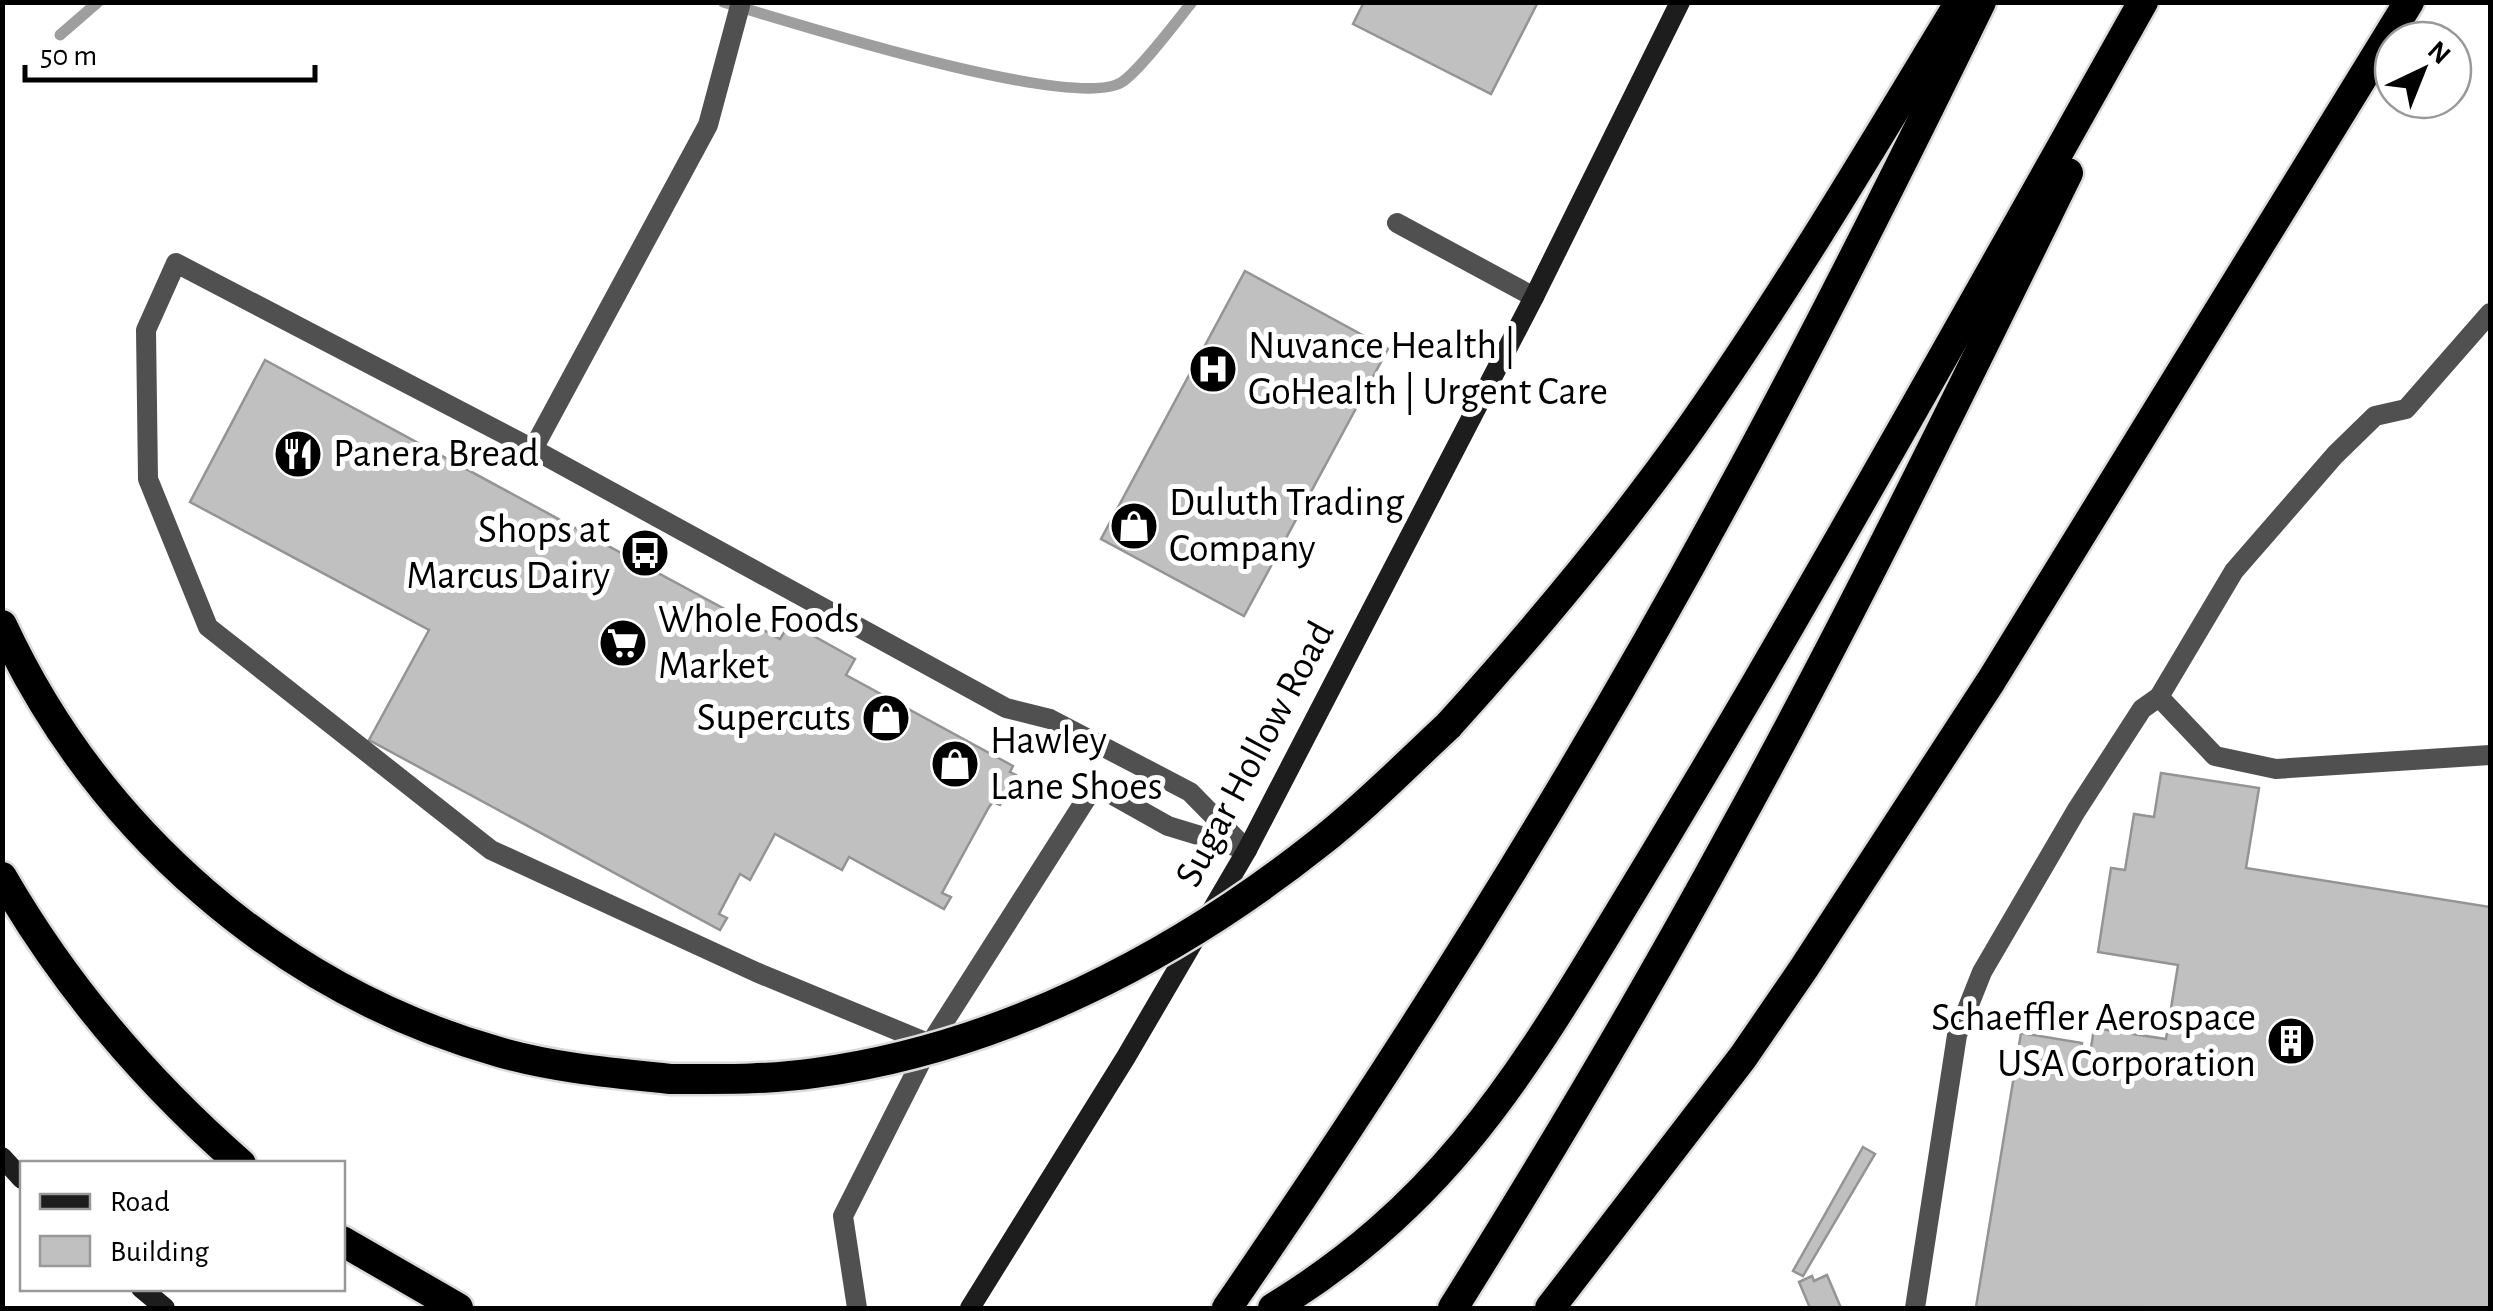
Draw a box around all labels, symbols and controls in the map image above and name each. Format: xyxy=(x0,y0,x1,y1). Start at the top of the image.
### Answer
scale bar xyxy=(25,20,315,82)
north arrow xyxy=(2373,20,2473,120)
text: N xyxy=(2422,36,2455,70)
text: 50 m xyxy=(40,41,97,71)
place label: Nuvance Health | GoHealth | Urgent Care xyxy=(1248,326,1608,415)
hospital icon: Nuvance Health | GoHealth | Urgent Care xyxy=(1187,343,1239,395)
restaurant icon: Panera Bread xyxy=(272,428,324,480)
place label: Panera Bread xyxy=(333,434,539,474)
place label: Duluth Trading Company xyxy=(1169,483,1405,569)
shop icon: Duluth Trading Company xyxy=(1108,500,1160,552)
place label: Shops at Marcus Dairy xyxy=(406,510,610,596)
bus stop icon: Shops at Marcus Dairy xyxy=(619,527,671,579)
place label: Whole Foods Market xyxy=(658,600,859,686)
street label: Sugar Hollow Road xyxy=(1168,615,1342,893)
supermarket icon: Whole Foods Market xyxy=(597,617,649,669)
shop icon: Supercuts xyxy=(860,692,912,744)
place label: Supercuts xyxy=(697,698,851,738)
place label: Hawley Lane Shoes xyxy=(990,721,1163,807)
shop icon: Hawley Lane Shoes xyxy=(929,738,981,790)
place label: Schaeffler Aerospace USA Corporation xyxy=(1931,998,2256,1084)
building icon: Schaeffler Aerospace USA Corporation xyxy=(2265,1015,2317,1067)
legend xyxy=(20,1161,345,1291)
text: Road xyxy=(110,1187,170,1217)
text: Building xyxy=(110,1237,209,1267)

